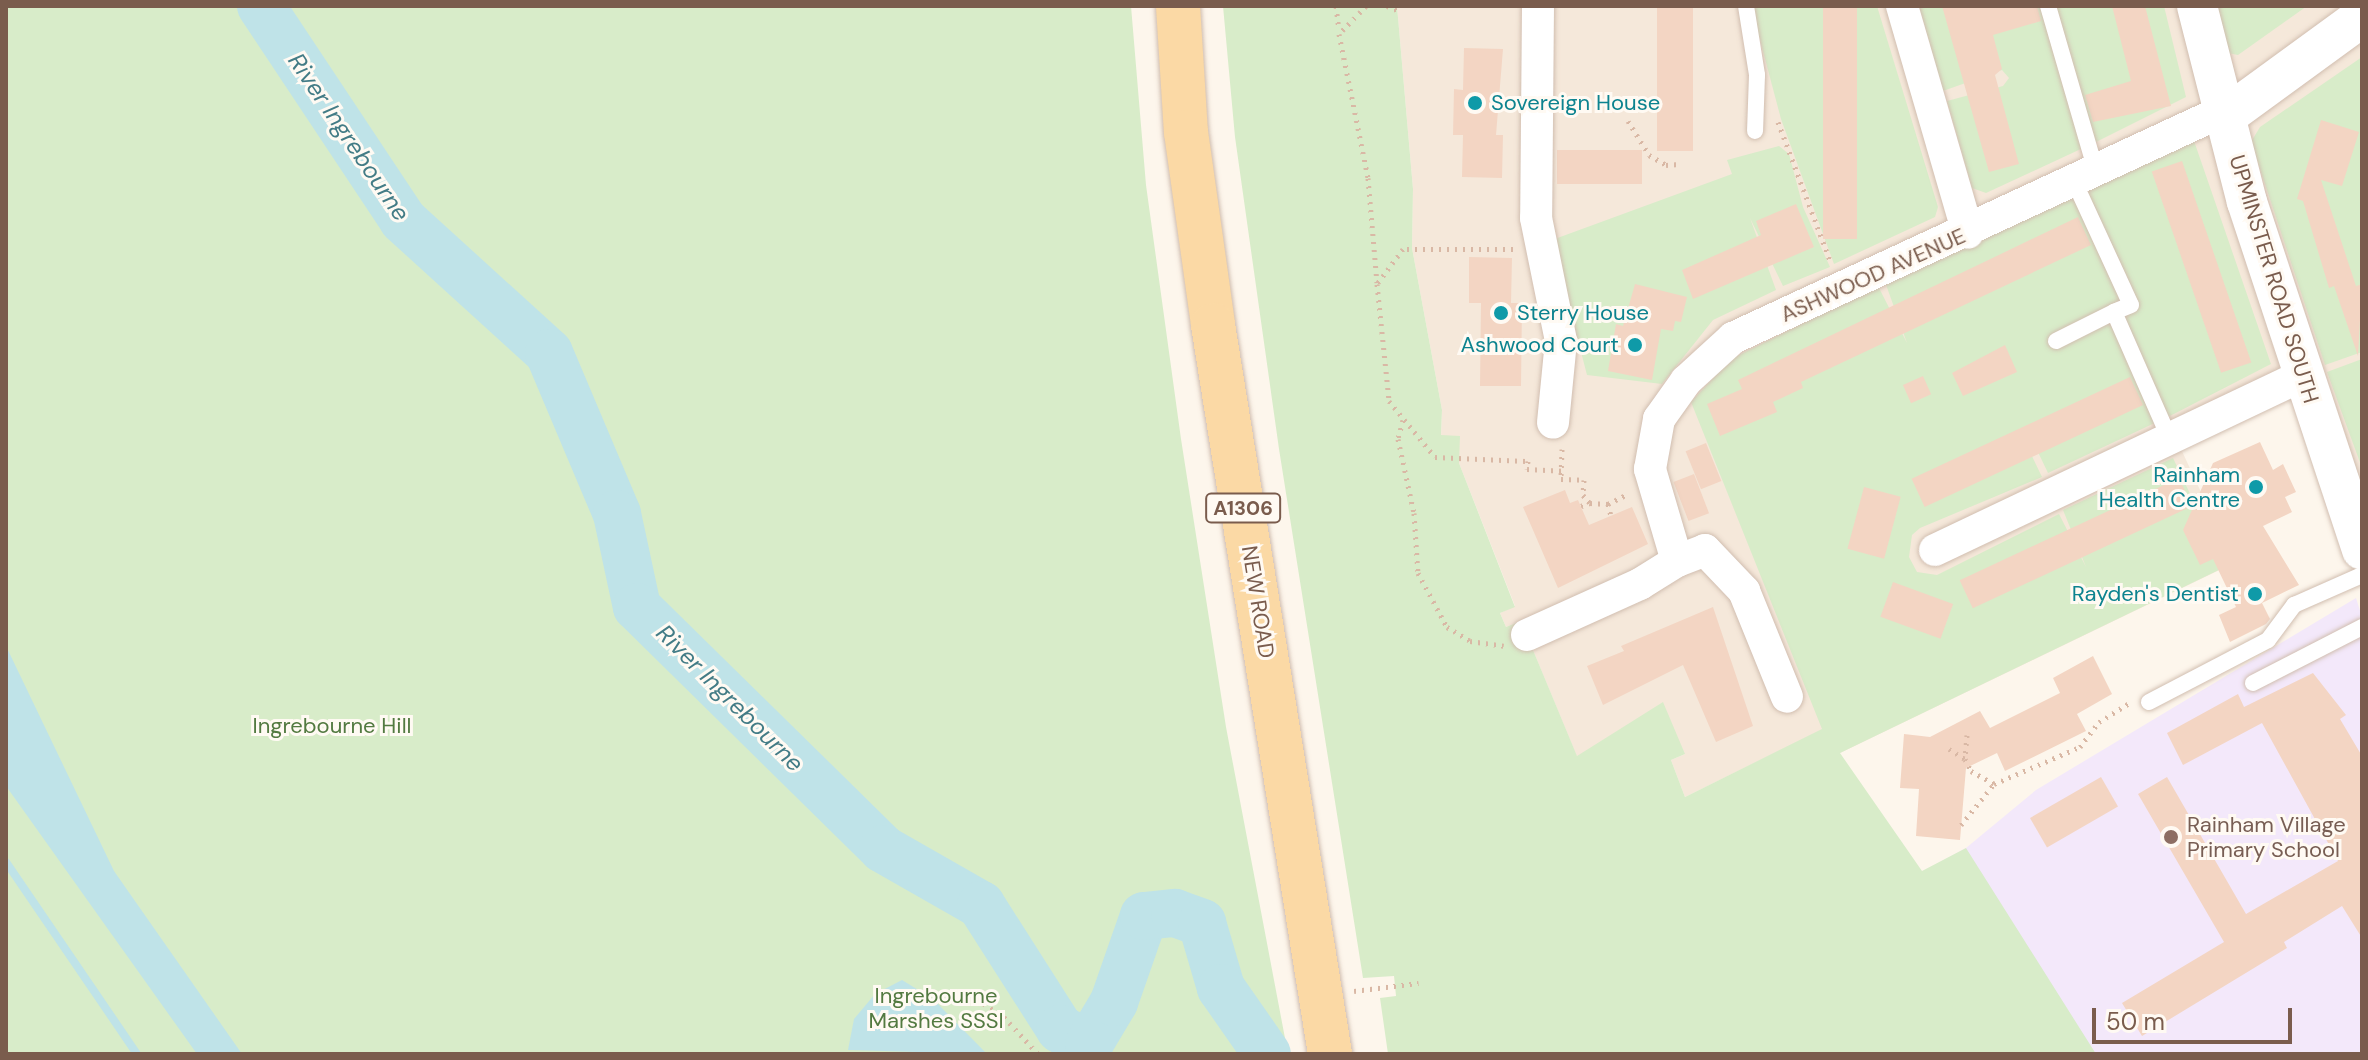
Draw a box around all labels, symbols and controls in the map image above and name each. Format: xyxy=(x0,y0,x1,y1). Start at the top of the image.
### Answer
water label: River Ingrebourne xyxy=(282,48,416,226)
place label: Sovereign House xyxy=(1491,90,1660,116)
marker: Sovereign House xyxy=(1466,94,1484,112)
street label: UPMINSTER ROAD SOUTH xyxy=(2224,152,2324,406)
street label: ASHWOOD AVENUE xyxy=(1776,222,1970,328)
place label: Sterry House xyxy=(1517,300,1649,326)
marker: Sterry House xyxy=(1492,304,1510,322)
place label: Ashwood Court xyxy=(1460,332,1619,358)
marker: Ashwood Court xyxy=(1626,336,1644,354)
place label: Rainham Health Centre xyxy=(2099,461,2240,512)
marker: Rainham Health Centre xyxy=(2247,478,2265,496)
road number: A1306 xyxy=(1205,492,1281,524)
street label: NEW ROAD xyxy=(1236,544,1280,660)
place label: Rayden's Dentist xyxy=(2072,581,2239,607)
marker: Rayden's Dentist xyxy=(2246,585,2264,603)
water label: River Ingrebourne xyxy=(650,618,810,778)
park label: Ingrebourne Hill xyxy=(253,713,411,739)
place label: Rainham Village Primary School xyxy=(2187,811,2346,862)
marker: Rainham Village Primary School xyxy=(2162,828,2180,846)
park label: Ingrebourne Marshes SSSI xyxy=(868,982,1004,1034)
scale bar xyxy=(2096,992,2296,1042)
text: 50 m xyxy=(2106,1006,2165,1037)

